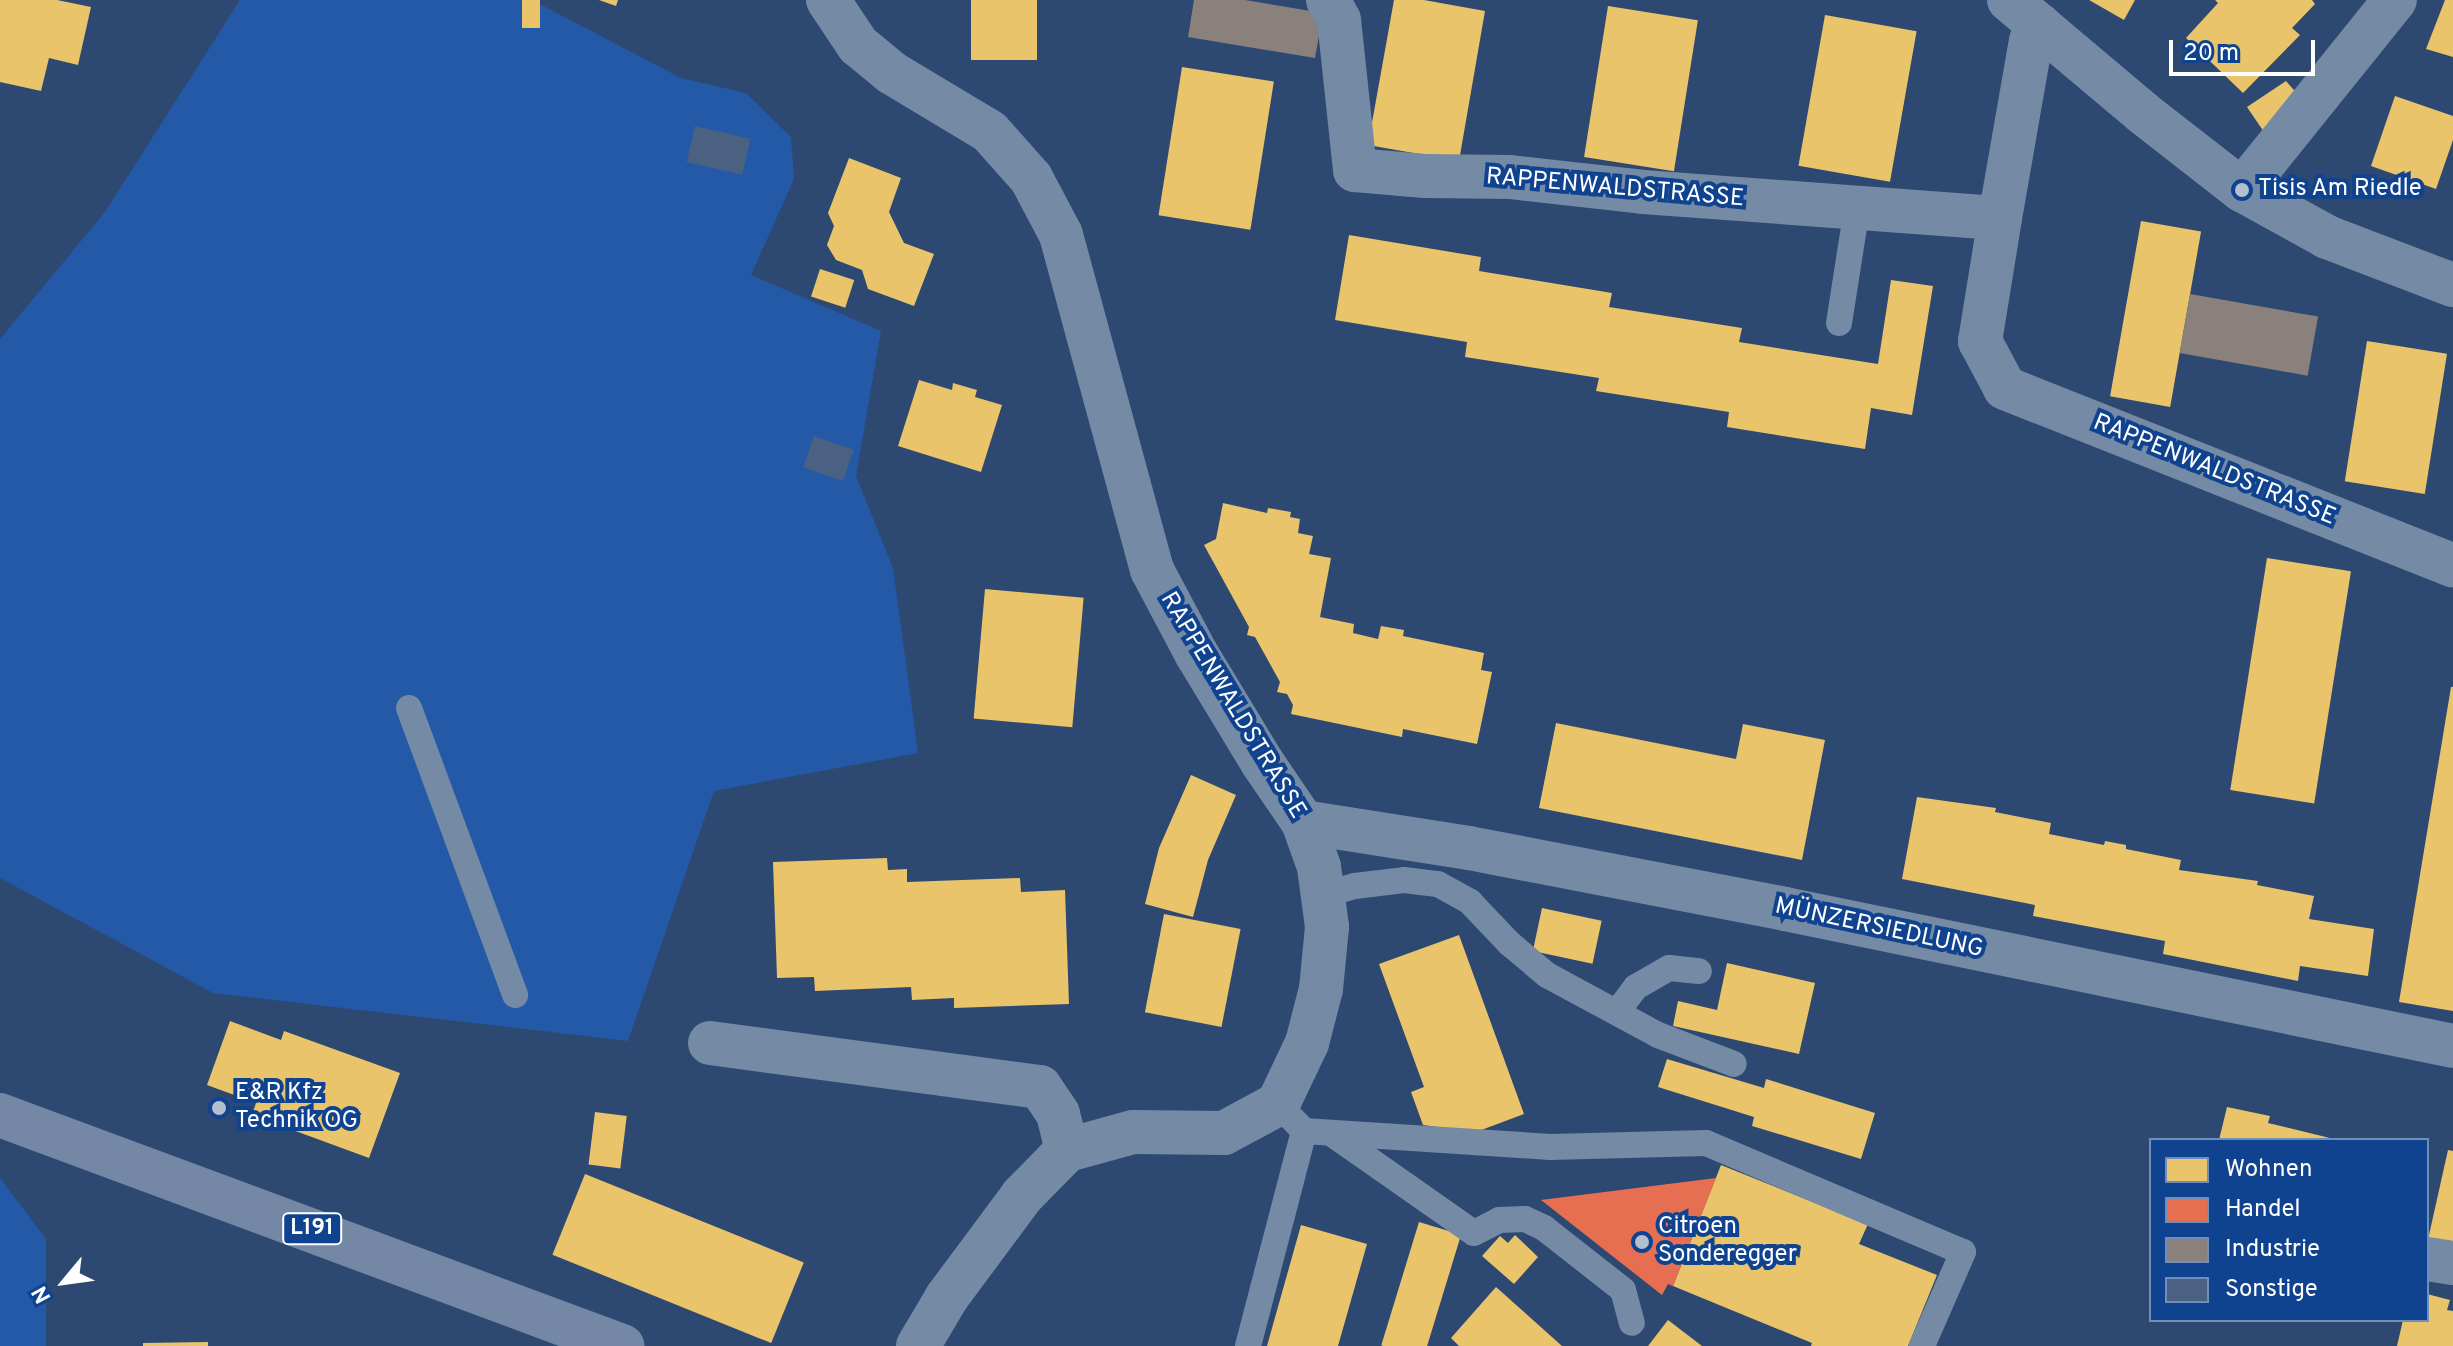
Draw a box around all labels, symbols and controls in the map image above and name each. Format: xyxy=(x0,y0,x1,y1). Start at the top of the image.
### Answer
scale bar xyxy=(2173,24,2319,74)
text: 20 m xyxy=(2183,39,2239,69)
street label: RAPPENWALDSTRASSE xyxy=(1485,163,1745,215)
place label: Tisis Am Riedle xyxy=(2258,176,2423,204)
marker: Tisis Am Riedle xyxy=(2233,181,2251,199)
street label: RAPPENWALDSTRASSE xyxy=(2088,409,2340,533)
street label: RAPPENWALDSTRASSE xyxy=(1153,588,1311,824)
street label: MÜNZERSIEDLUNG xyxy=(1772,893,1986,965)
place label: E&R Kfz Technik OG xyxy=(235,1080,358,1136)
marker: E&R Kfz Technik OG xyxy=(210,1099,228,1117)
legend xyxy=(2149,1138,2429,1322)
text: Wohnen xyxy=(2225,1155,2312,1185)
text: Handel xyxy=(2225,1195,2301,1225)
road number: L191 xyxy=(282,1211,342,1247)
place label: Citroen Sonderegger xyxy=(1658,1214,1797,1270)
marker: Citroen Sonderegger xyxy=(1633,1233,1651,1251)
text: Industrie xyxy=(2225,1235,2320,1265)
north arrow xyxy=(24,1242,104,1322)
text: Sonstige xyxy=(2225,1275,2318,1305)
text: N xyxy=(27,1280,58,1307)

